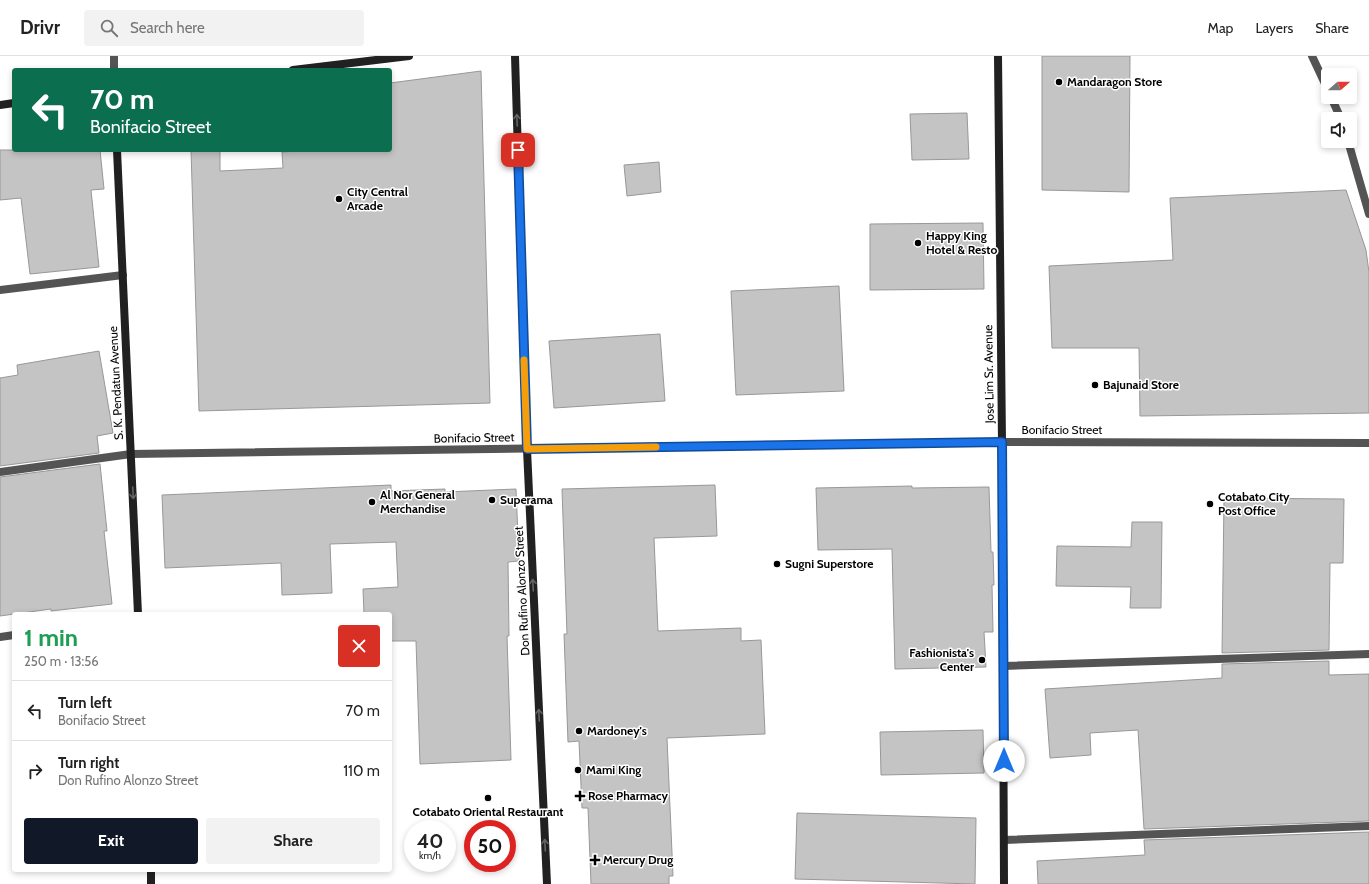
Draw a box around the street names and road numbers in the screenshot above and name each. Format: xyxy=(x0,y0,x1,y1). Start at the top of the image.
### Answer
street label: Jose Lim Sr. Avenue xyxy=(980,325,997,424)
street label: S. K. Pendatun Avenue xyxy=(105,326,126,440)
street label: Bonifacio Street xyxy=(1022,422,1102,437)
street label: Bonifacio Street xyxy=(433,429,515,446)
street label: Don Rufino Alonzo Street xyxy=(511,526,532,656)

